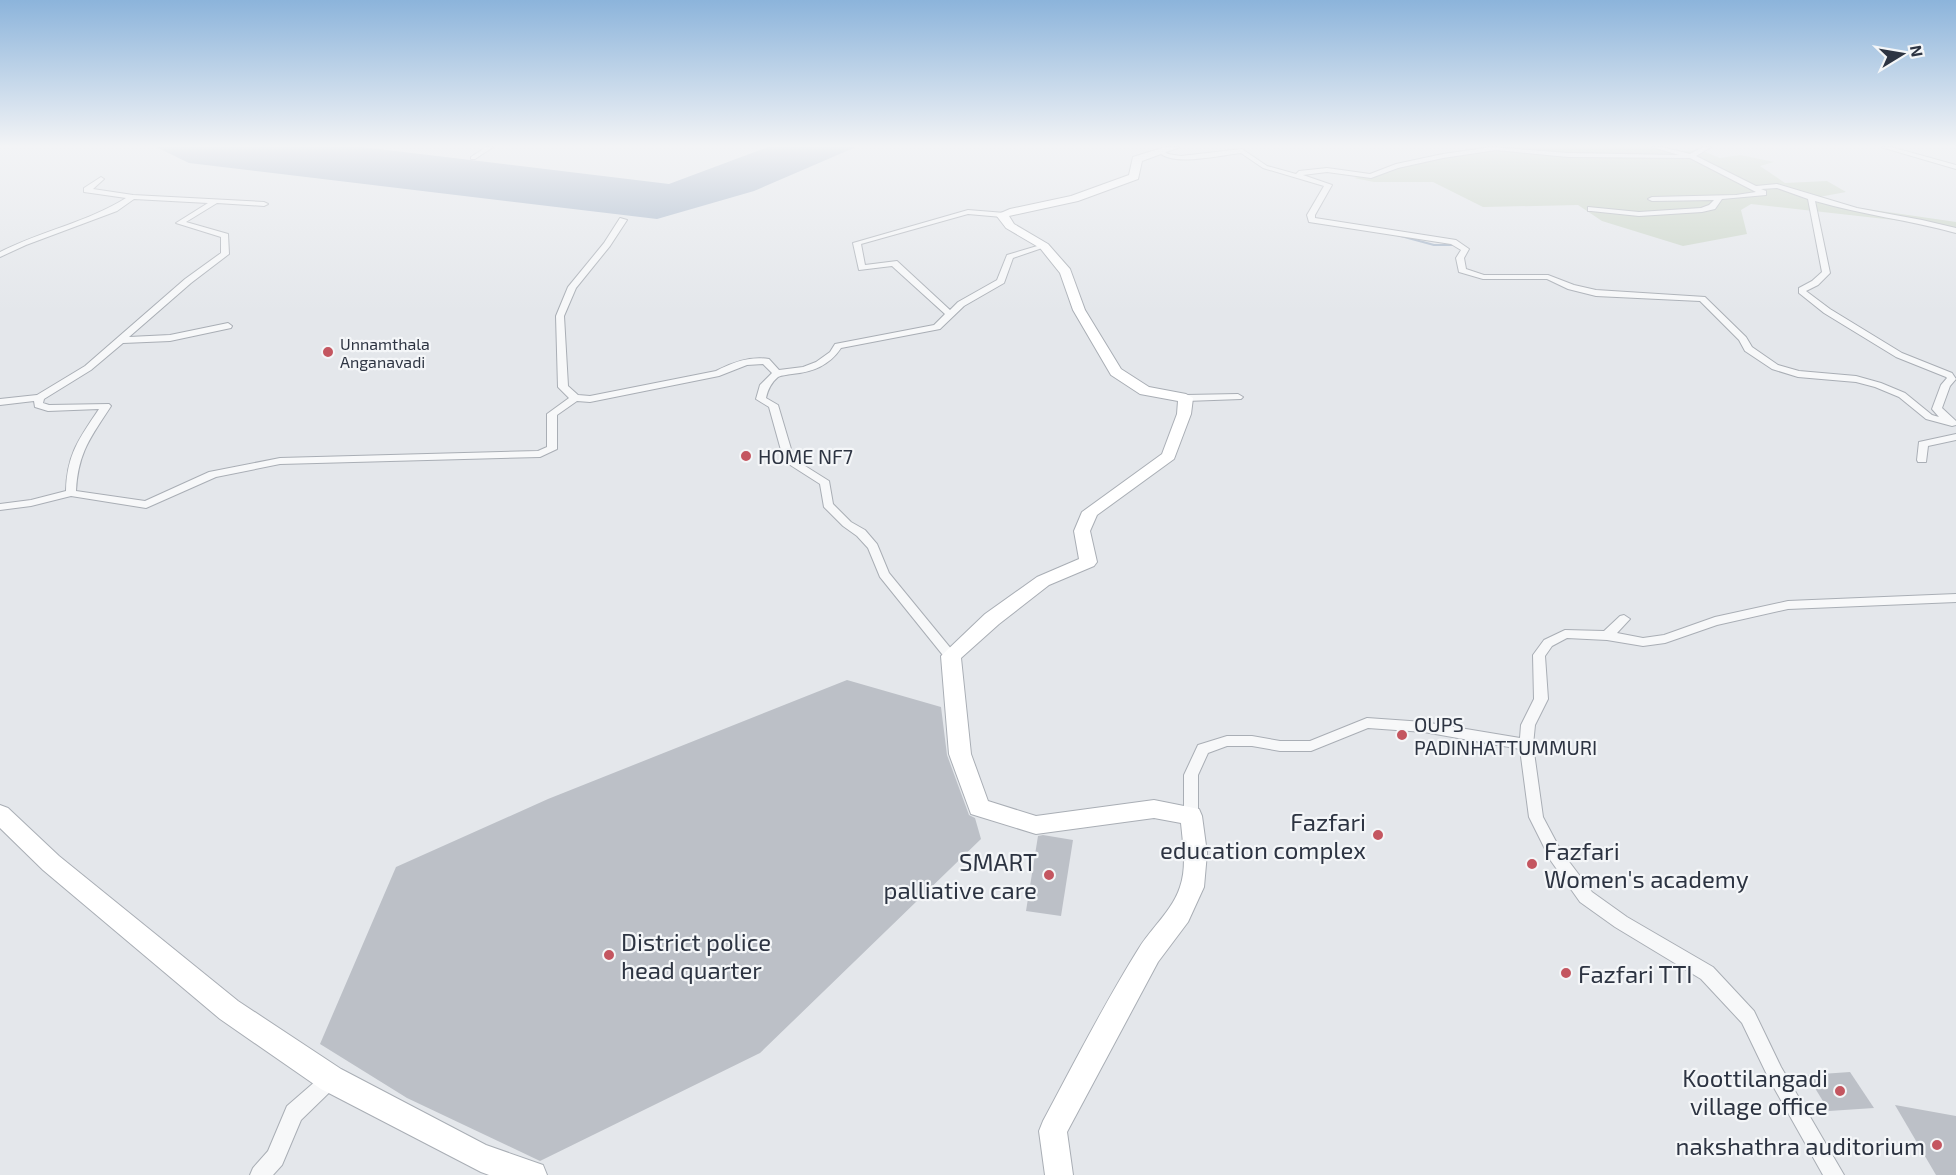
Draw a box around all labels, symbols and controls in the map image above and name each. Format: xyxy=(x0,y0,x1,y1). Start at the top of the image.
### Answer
north arrow xyxy=(1872,24,1932,84)
text: N xyxy=(1907,44,1928,59)
place label: Unnamthala Anganavadi xyxy=(340,334,430,371)
marker: Unnamthala Anganavadi xyxy=(321,345,335,359)
place label: HOME NF7 xyxy=(758,444,853,468)
marker: HOME NF7 xyxy=(739,449,753,463)
place label: OUPS PADINHATTUMMURI xyxy=(1414,712,1597,759)
marker: OUPS PADINHATTUMMURI xyxy=(1395,728,1409,742)
place label: Fazfari education complex xyxy=(1160,807,1366,864)
marker: Fazfari education complex xyxy=(1371,828,1385,842)
place label: Fazfari Women's academy xyxy=(1544,836,1749,893)
place label: SMART palliative care xyxy=(883,847,1037,904)
marker: Fazfari Women's academy xyxy=(1525,857,1539,871)
marker: SMART palliative care xyxy=(1042,868,1056,882)
place label: District police head quarter xyxy=(621,927,771,984)
marker: District police head quarter xyxy=(602,948,616,962)
place label: Fazfari TTI xyxy=(1578,959,1693,988)
marker: Fazfari TTI xyxy=(1559,966,1573,980)
place label: Koottilangadi village office xyxy=(1682,1063,1828,1120)
marker: Koottilangadi village office xyxy=(1833,1084,1847,1098)
place label: nakshathra auditorium xyxy=(1675,1131,1925,1160)
marker: nakshathra auditorium xyxy=(1930,1138,1944,1152)

